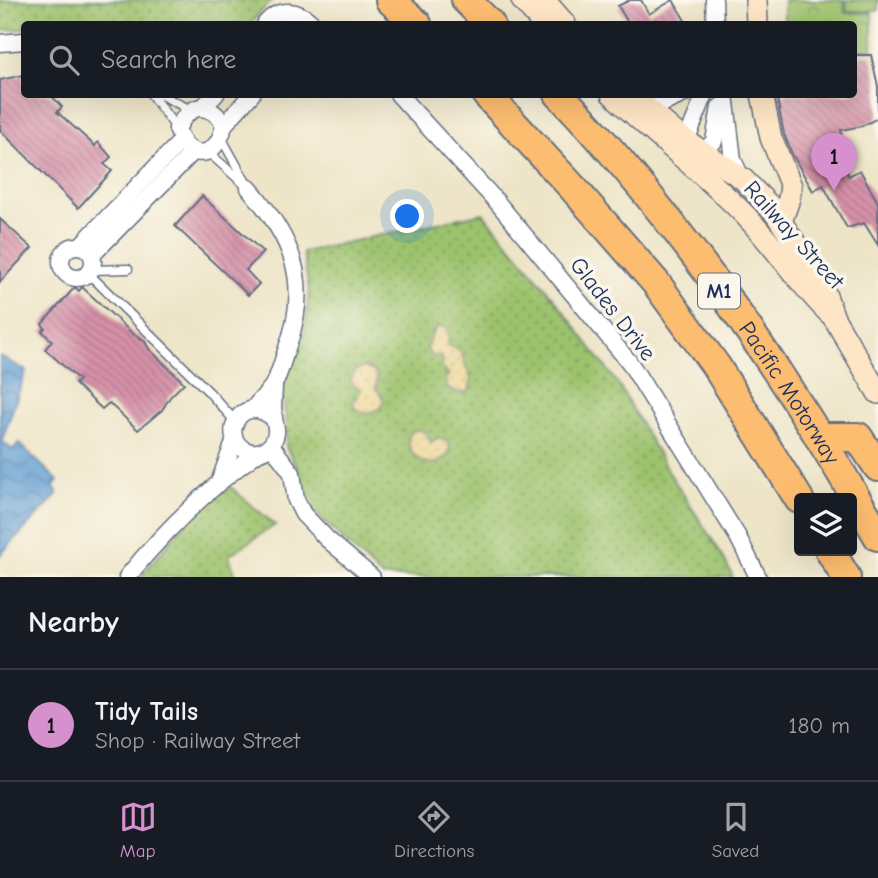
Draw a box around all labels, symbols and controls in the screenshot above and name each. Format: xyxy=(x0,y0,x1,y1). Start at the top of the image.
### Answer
search box xyxy=(21,21,857,98)
icon: search xyxy=(45,41,83,79)
text: Search here xyxy=(101,45,236,75)
pin: 1 xyxy=(811,133,857,191)
street label: Railway Street xyxy=(738,175,851,296)
your location xyxy=(390,199,424,233)
street label: Glades Drive xyxy=(564,252,662,366)
road number: M1 xyxy=(698,274,740,308)
street label: Pacific Motorway xyxy=(734,316,846,470)
map controls xyxy=(794,493,857,556)
button: layers xyxy=(794,493,857,556)
text: Nearby xyxy=(28,605,119,640)
text: Tidy Tails xyxy=(95,697,198,727)
text: 1 xyxy=(46,712,56,739)
text: 180 m xyxy=(788,712,850,739)
text: Shop · Railway Street xyxy=(95,727,300,754)
tab: Map xyxy=(119,798,157,862)
tab: Directions xyxy=(394,798,474,862)
tab: Saved xyxy=(712,798,759,862)

